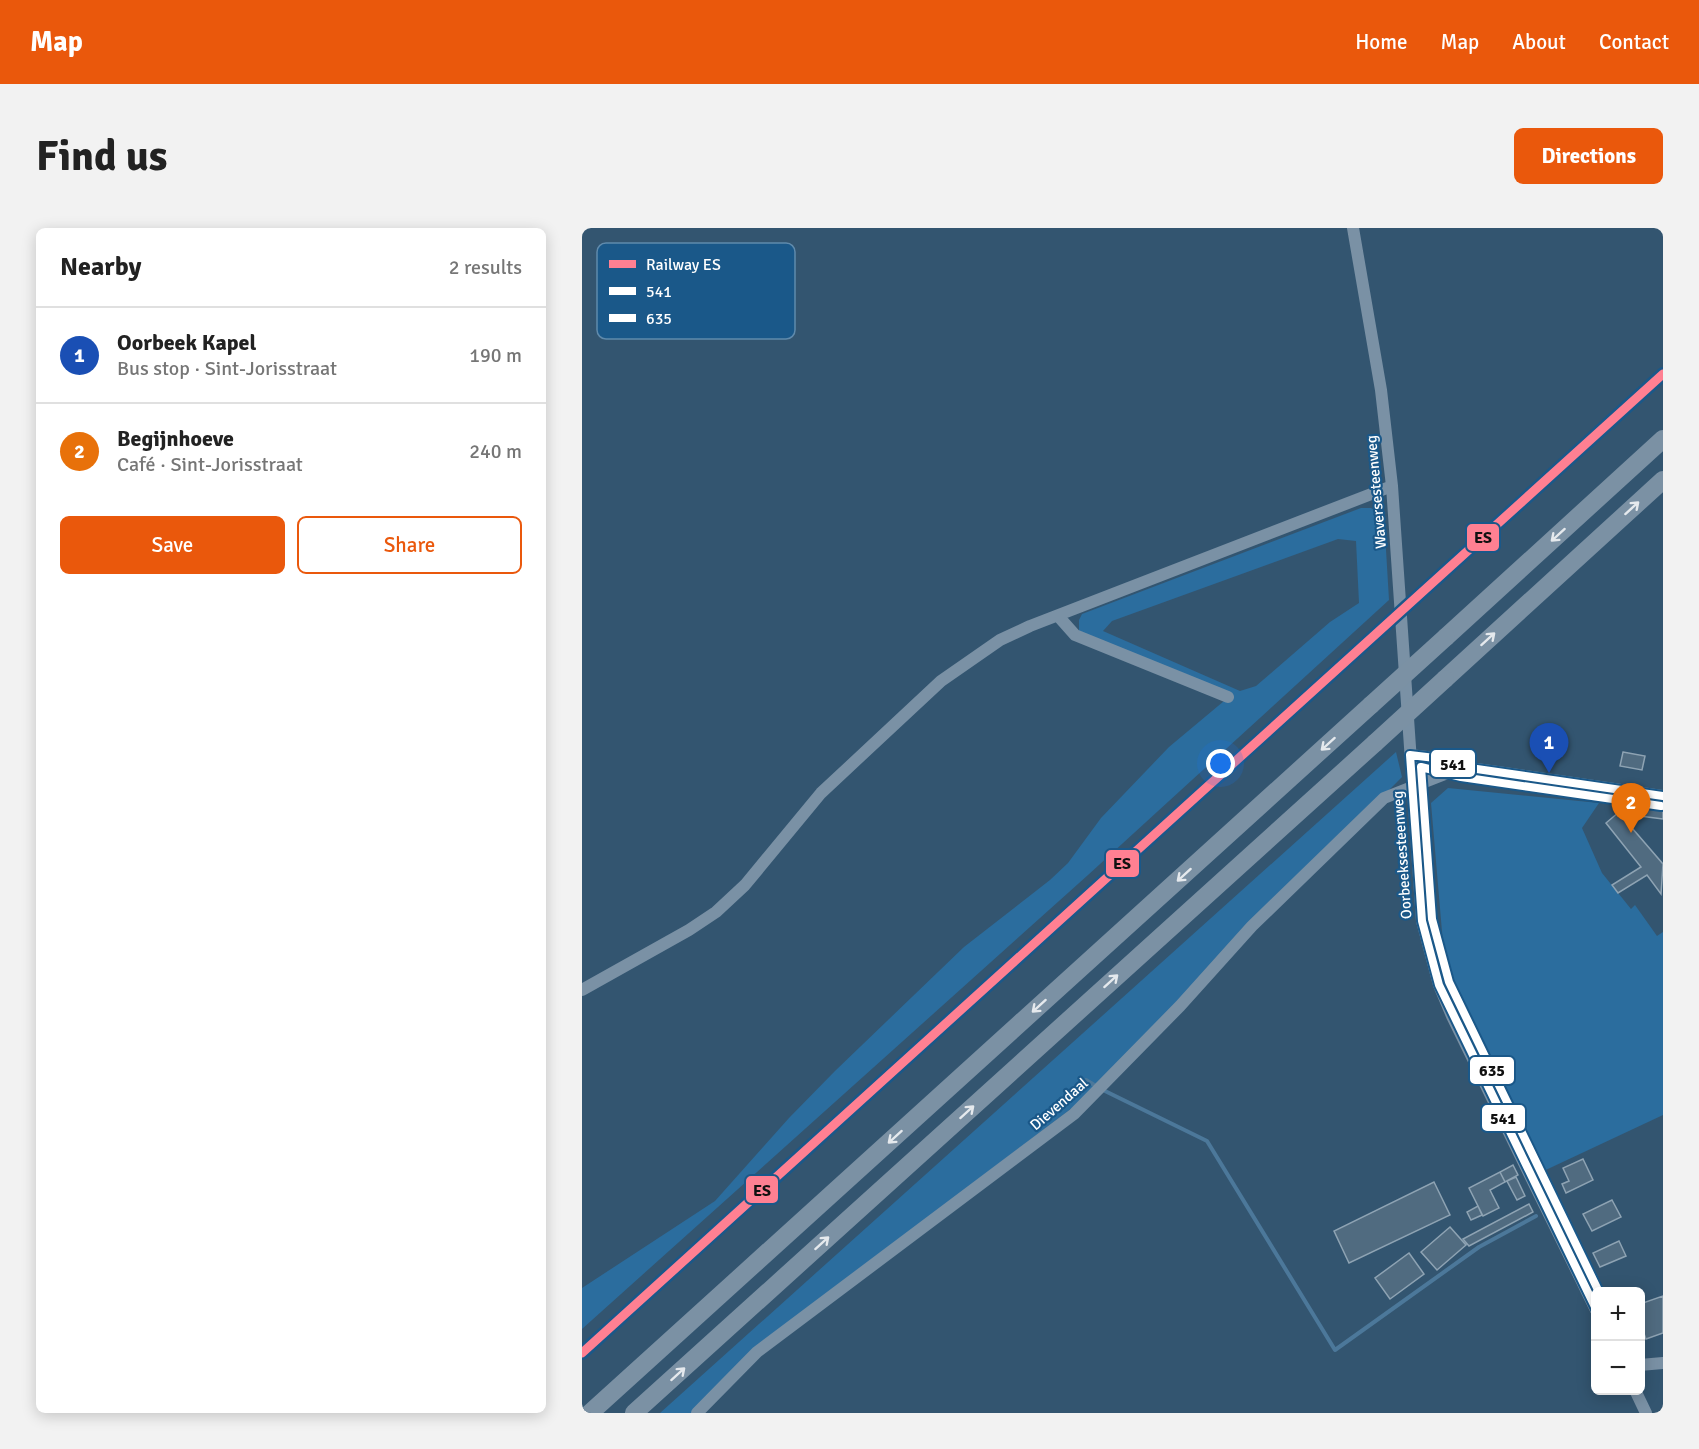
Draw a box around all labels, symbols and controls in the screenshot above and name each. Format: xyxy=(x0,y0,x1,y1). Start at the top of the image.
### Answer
text: Map xyxy=(30,25,83,59)
text: Home xyxy=(1355,29,1408,55)
text: Map xyxy=(1441,29,1479,55)
text: About xyxy=(1512,29,1566,55)
text: Contact xyxy=(1599,29,1669,55)
button: Directions xyxy=(1514,128,1663,184)
text: Find us xyxy=(36,131,167,182)
legend xyxy=(597,243,795,339)
text: Nearby xyxy=(60,251,141,283)
text: 2 results xyxy=(449,255,522,280)
text: Railway ES xyxy=(646,255,721,275)
text: 541 xyxy=(646,282,672,302)
text: 635 xyxy=(646,309,672,329)
text: Oorbeek Kapel xyxy=(117,329,256,356)
text: 1 xyxy=(74,343,85,368)
text: 190 m xyxy=(469,343,522,368)
text: Bus stop · Sint-Jorisstraat xyxy=(117,356,337,381)
text: Begijnhoeve xyxy=(117,425,234,452)
street label: Waversesteenweg xyxy=(1362,434,1390,550)
text: 2 xyxy=(74,439,85,464)
text: 240 m xyxy=(469,439,522,464)
text: Café · Sint-Jorisstraat xyxy=(117,452,303,477)
one-way arrow xyxy=(1625,501,1640,515)
button: Save xyxy=(60,516,285,574)
button: Share xyxy=(297,516,522,574)
line badge: ES xyxy=(1466,523,1500,552)
text: ES xyxy=(1474,528,1492,548)
one-way arrow xyxy=(1550,528,1565,542)
one-way arrow xyxy=(1481,632,1496,646)
pin: 1 xyxy=(1530,724,1568,773)
one-way arrow xyxy=(1321,737,1336,751)
your location xyxy=(1206,749,1235,778)
line badge: 541 xyxy=(1430,749,1476,778)
text: 541 xyxy=(1440,755,1466,775)
pin: 2 xyxy=(1612,784,1650,833)
street label: Oorbeeksesteenweg xyxy=(1389,790,1415,920)
line badge: ES xyxy=(1105,849,1140,878)
text: ES xyxy=(1113,854,1131,874)
one-way arrow xyxy=(1176,868,1191,882)
one-way arrow xyxy=(1104,974,1119,988)
one-way arrow xyxy=(1032,999,1047,1013)
line badge: 635 xyxy=(1469,1056,1515,1085)
text: 635 xyxy=(1479,1061,1505,1081)
street label: Dievendaal xyxy=(1026,1074,1092,1134)
line badge: 541 xyxy=(1481,1104,1526,1132)
one-way arrow xyxy=(959,1105,974,1119)
text: 541 xyxy=(1490,1109,1516,1129)
one-way arrow xyxy=(887,1130,902,1144)
line badge: ES xyxy=(745,1175,779,1204)
text: ES xyxy=(753,1181,771,1201)
one-way arrow xyxy=(814,1236,829,1250)
map controls xyxy=(1591,1287,1645,1395)
button: + xyxy=(1591,1287,1645,1341)
button: − xyxy=(1591,1341,1645,1395)
one-way arrow xyxy=(670,1367,685,1381)

